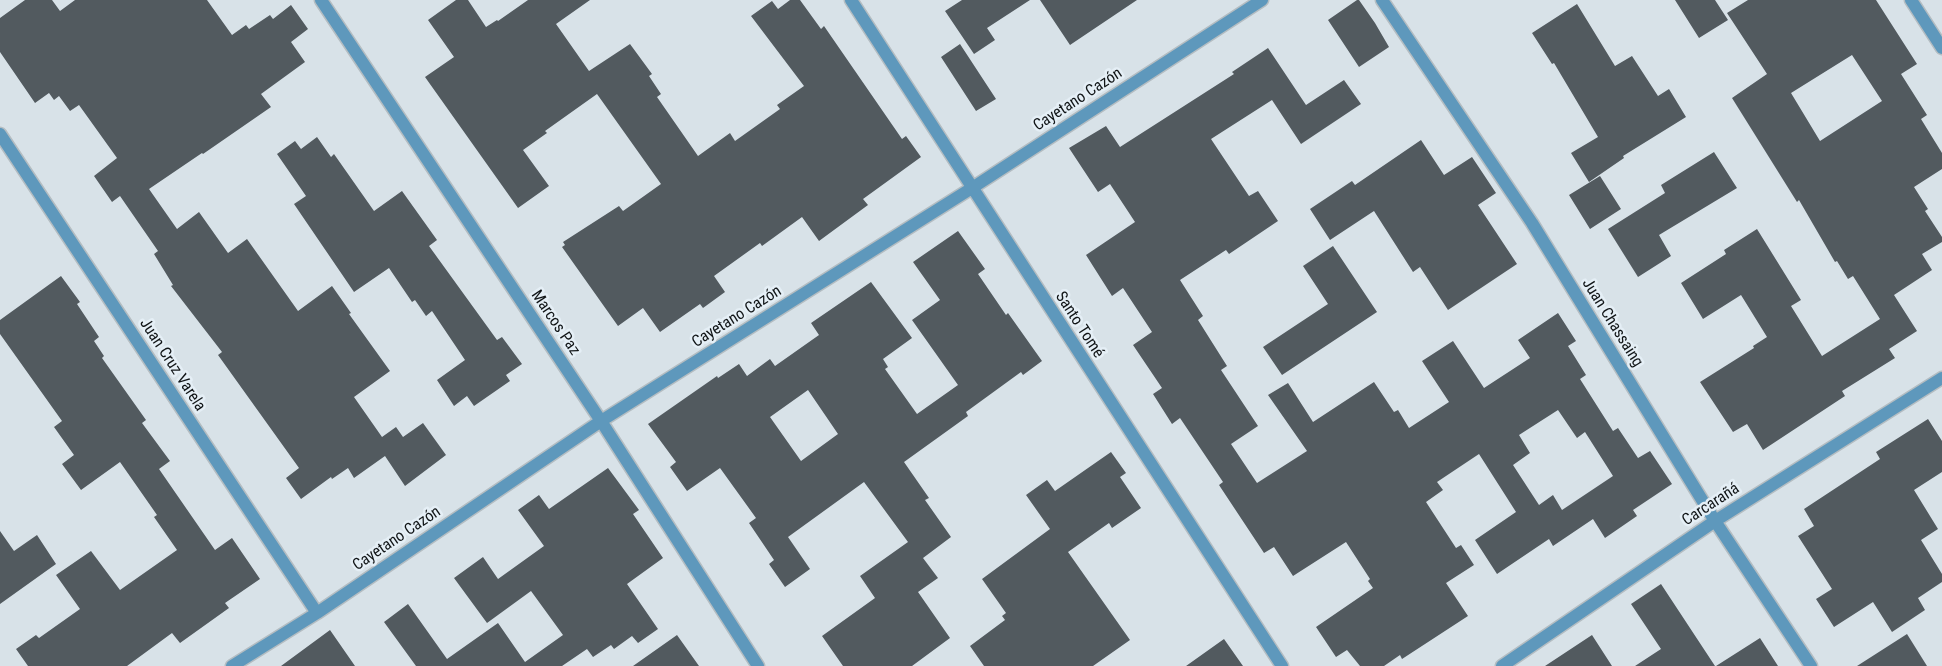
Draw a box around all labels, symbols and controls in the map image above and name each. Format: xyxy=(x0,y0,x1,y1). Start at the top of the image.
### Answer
street label: Cayetano Cazón xyxy=(1030,64,1126,136)
street label: Juan Chassaing xyxy=(1577,275,1647,371)
street label: Cayetano Cazón xyxy=(689,282,785,352)
street label: Marcos Paz xyxy=(526,287,584,359)
street label: Santo Tomé xyxy=(1050,288,1108,362)
street label: Juan Cruz Varela xyxy=(135,315,209,415)
street label: Carcarañá xyxy=(1679,479,1743,531)
street label: Cayetano Cazón xyxy=(349,503,445,575)

